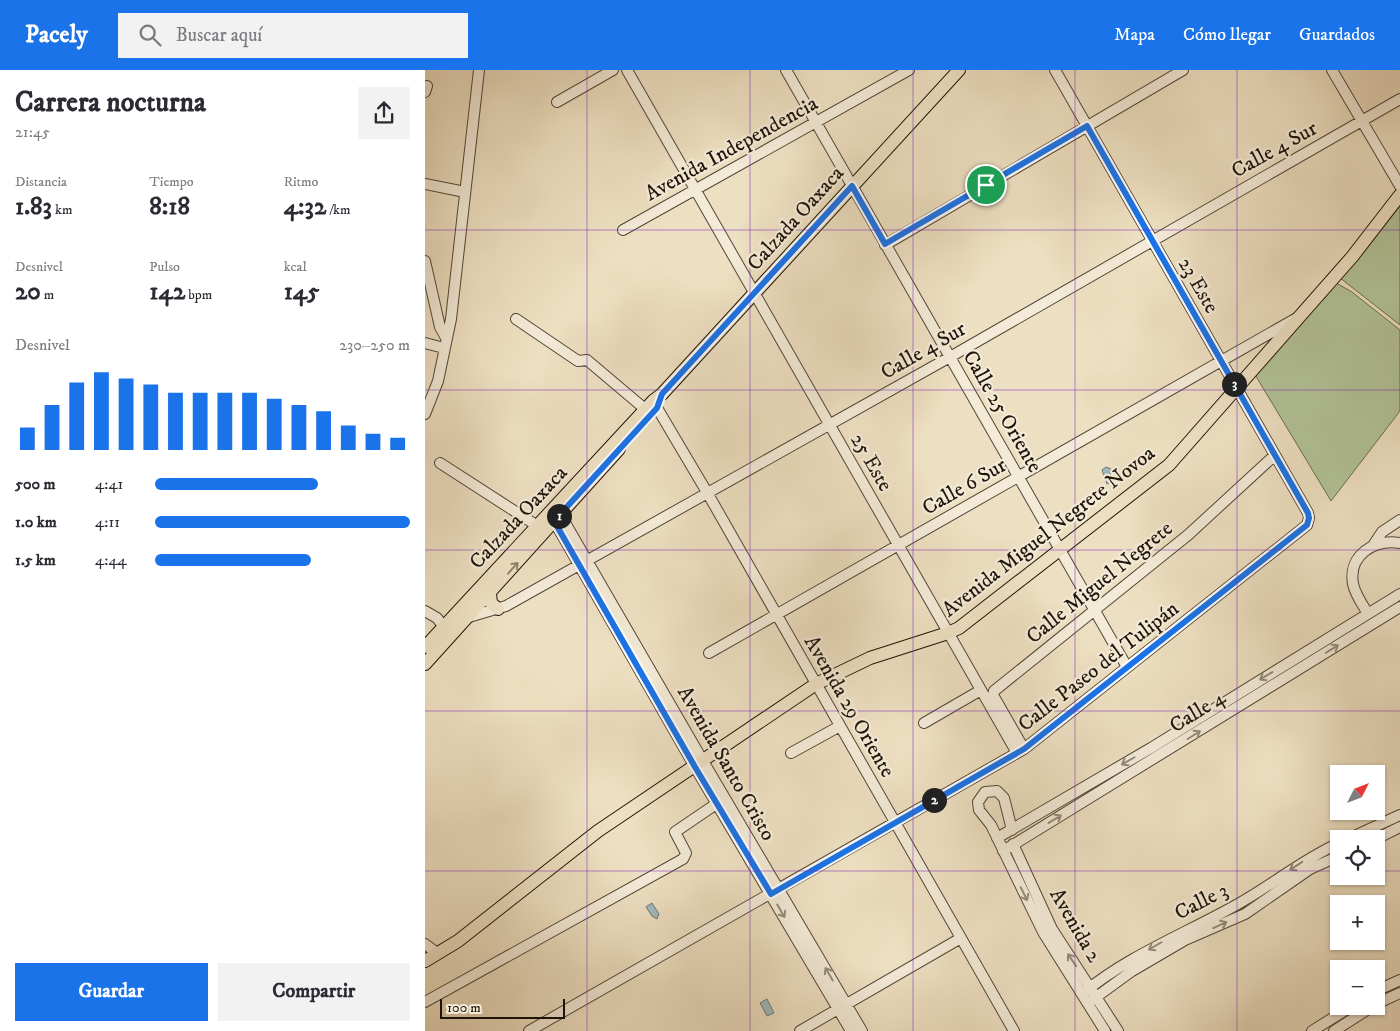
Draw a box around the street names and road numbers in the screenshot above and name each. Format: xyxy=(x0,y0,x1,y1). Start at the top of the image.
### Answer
street label: Avenida Independencia xyxy=(641,91,822,207)
street label: Calle 4 Sur xyxy=(1227,116,1322,184)
street label: Calzada Oaxaca xyxy=(742,161,850,276)
street label: 23 Este xyxy=(1172,253,1225,318)
street label: Calle 4 Sur xyxy=(876,316,971,386)
street label: Calle 25 Oriente xyxy=(957,346,1048,478)
street label: 25 Este xyxy=(844,429,898,496)
street label: Avenida Miguel Negrete Novoa xyxy=(937,441,1160,623)
street label: Calle 6 Sur xyxy=(918,452,1011,521)
street label: Calzada Oaxaca xyxy=(464,460,573,575)
street label: Calle Miguel Negrete xyxy=(1021,516,1178,650)
street label: Calle Paseo del Tulipán xyxy=(1013,596,1184,738)
street label: Avenida 29 Oriente xyxy=(798,631,900,782)
street label: Avenida Santo Cristo xyxy=(671,681,781,846)
street label: Calle 4 xyxy=(1165,684,1231,739)
street label: Calle 3 xyxy=(1170,877,1233,926)
street label: Avenida 2 xyxy=(1044,884,1107,968)

